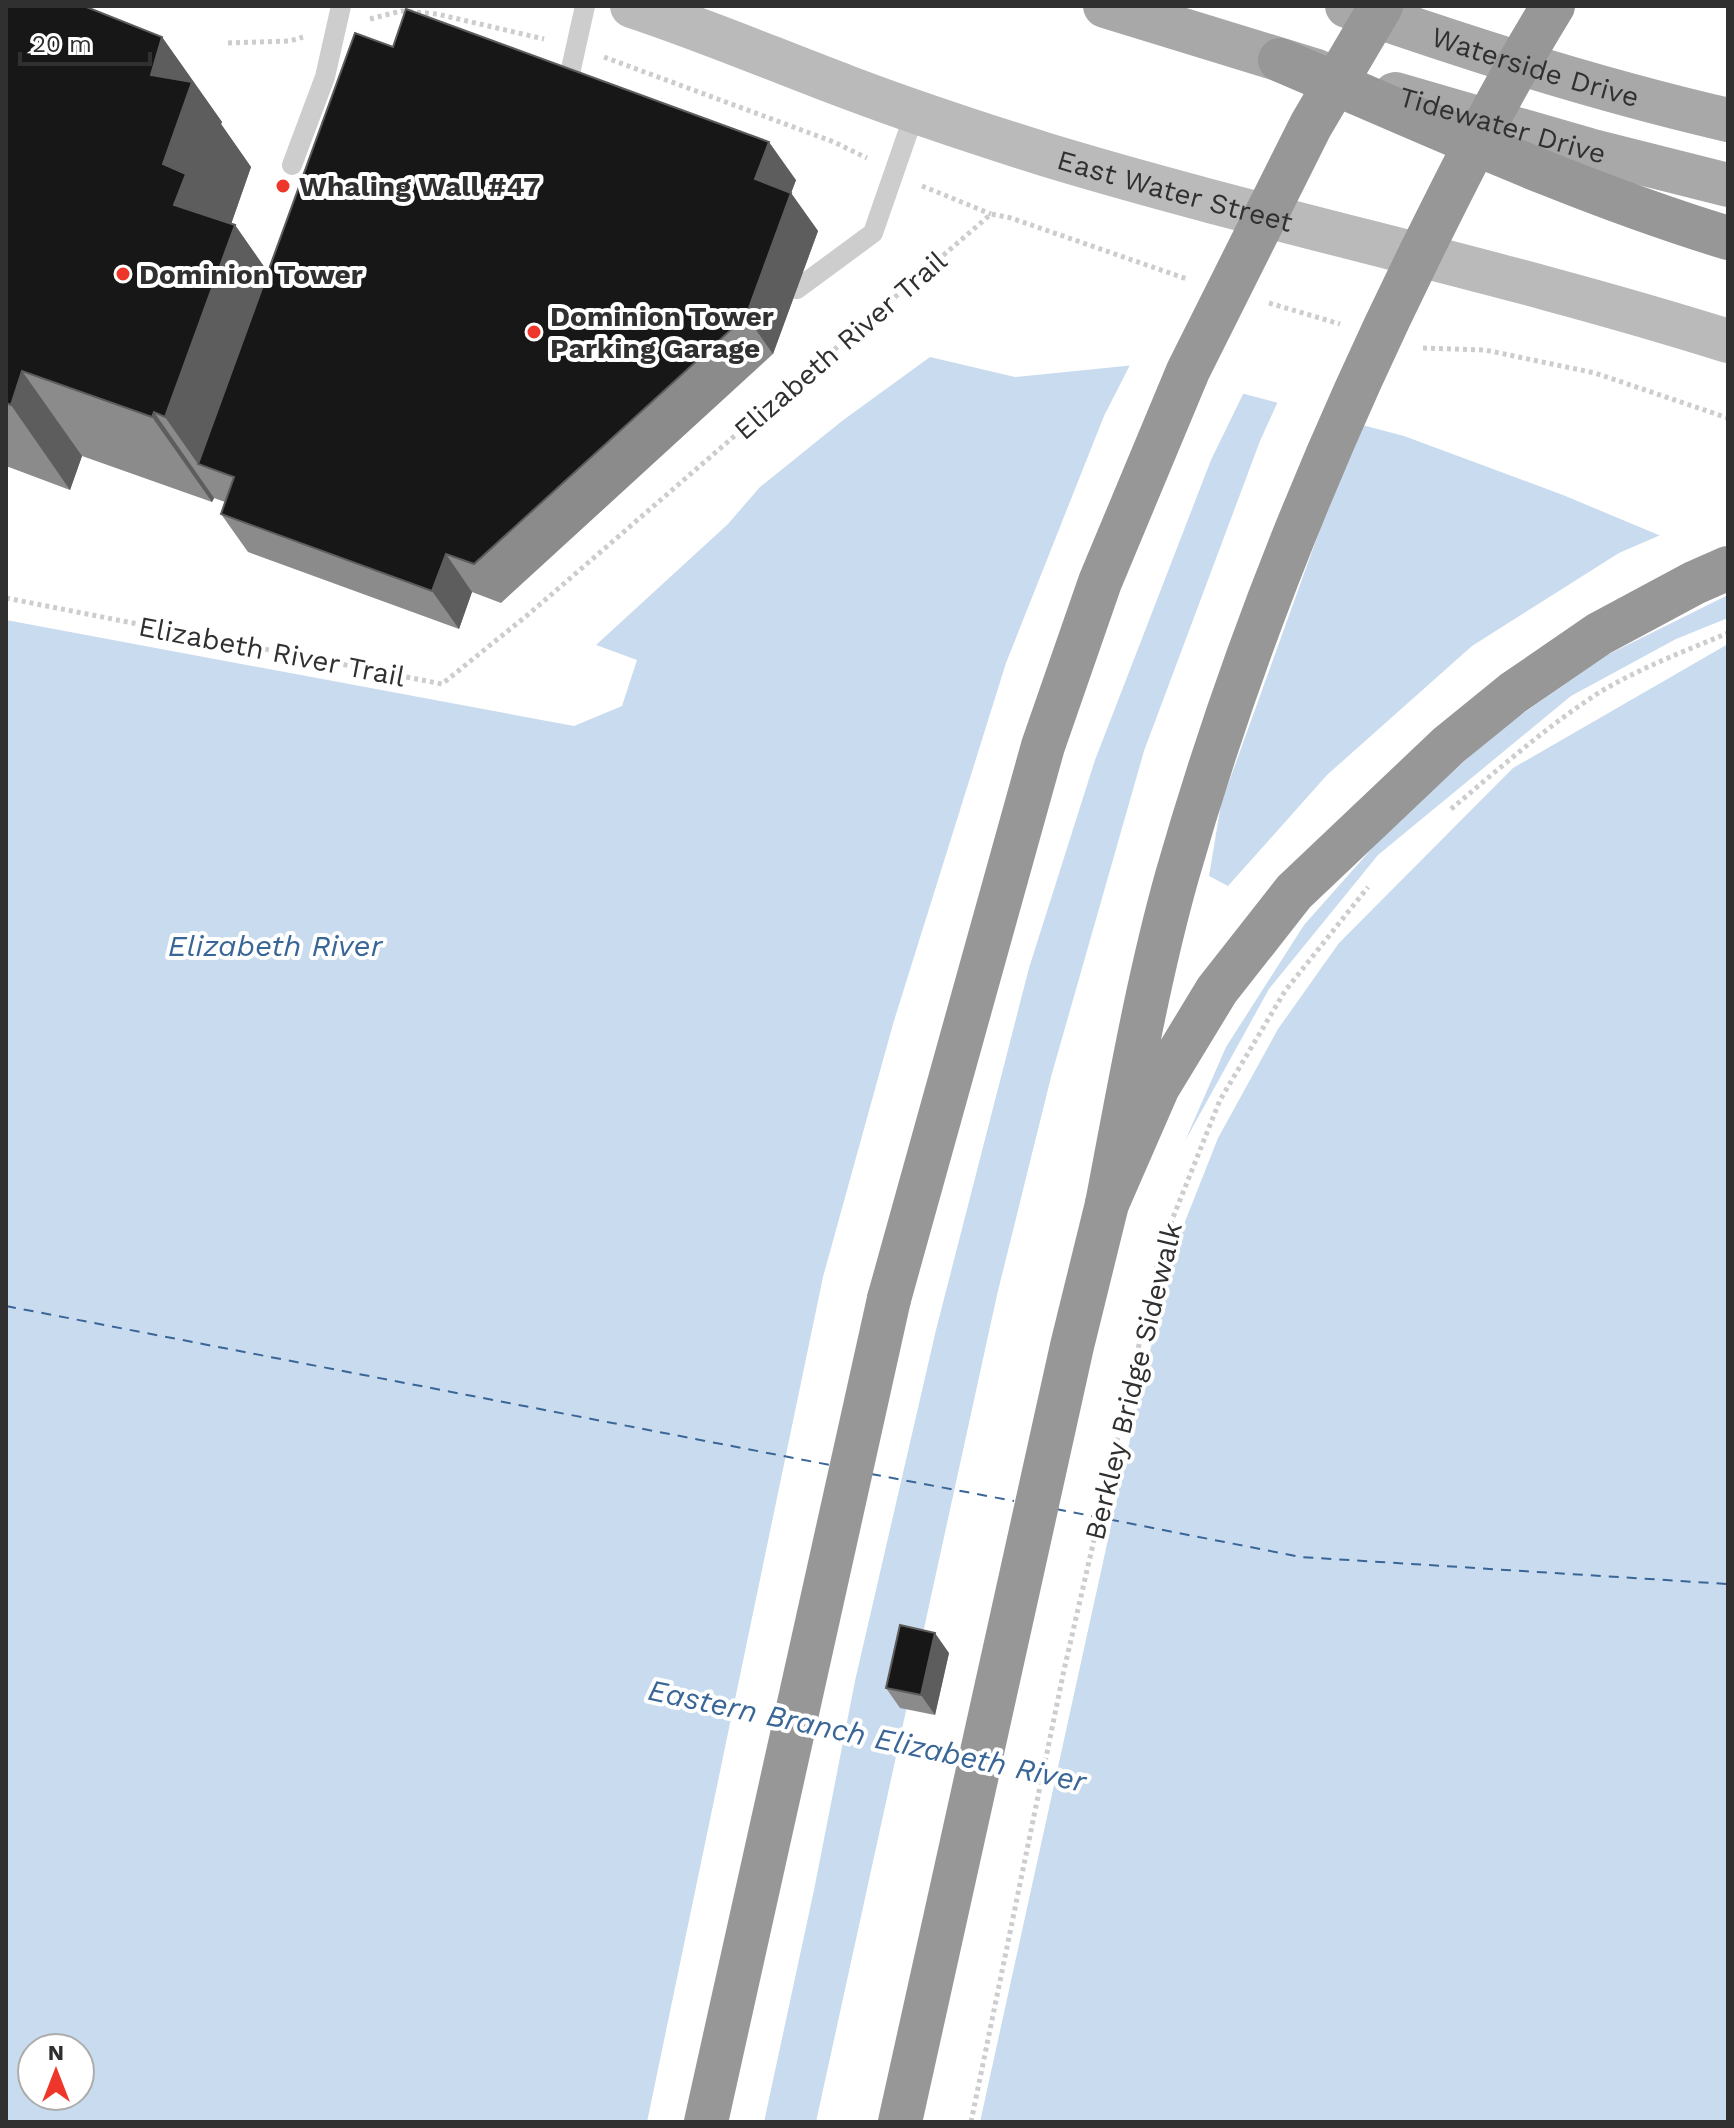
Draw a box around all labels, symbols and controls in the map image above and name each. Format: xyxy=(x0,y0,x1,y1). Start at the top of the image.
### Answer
scale bar xyxy=(20,16,150,66)
street label: Waterside Drive xyxy=(1427,20,1643,114)
text: 20 m xyxy=(32,30,92,58)
street label: Tidewater Drive xyxy=(1395,80,1609,171)
street label: East Water Street xyxy=(1053,143,1296,239)
place label: Whaling Wall #47 xyxy=(299,170,540,203)
marker: Whaling Wall #47 xyxy=(274,177,292,195)
street label: Elizabeth River Trail xyxy=(727,244,954,447)
place label: Dominion Tower xyxy=(139,258,363,291)
marker: Dominion Tower xyxy=(114,265,132,283)
place label: Dominion Tower Parking Garage xyxy=(550,300,774,365)
marker: Dominion Tower Parking Garage xyxy=(525,323,543,341)
street label: Elizabeth River Trail xyxy=(136,609,408,694)
water label: Elizabeth River xyxy=(168,928,384,963)
street label: Berkley Bridge Sidewalk xyxy=(1078,1219,1189,1543)
water label: Eastern Branch Elizabeth River xyxy=(645,1672,1090,1799)
north arrow xyxy=(16,2032,96,2112)
text: N xyxy=(48,2040,64,2065)

